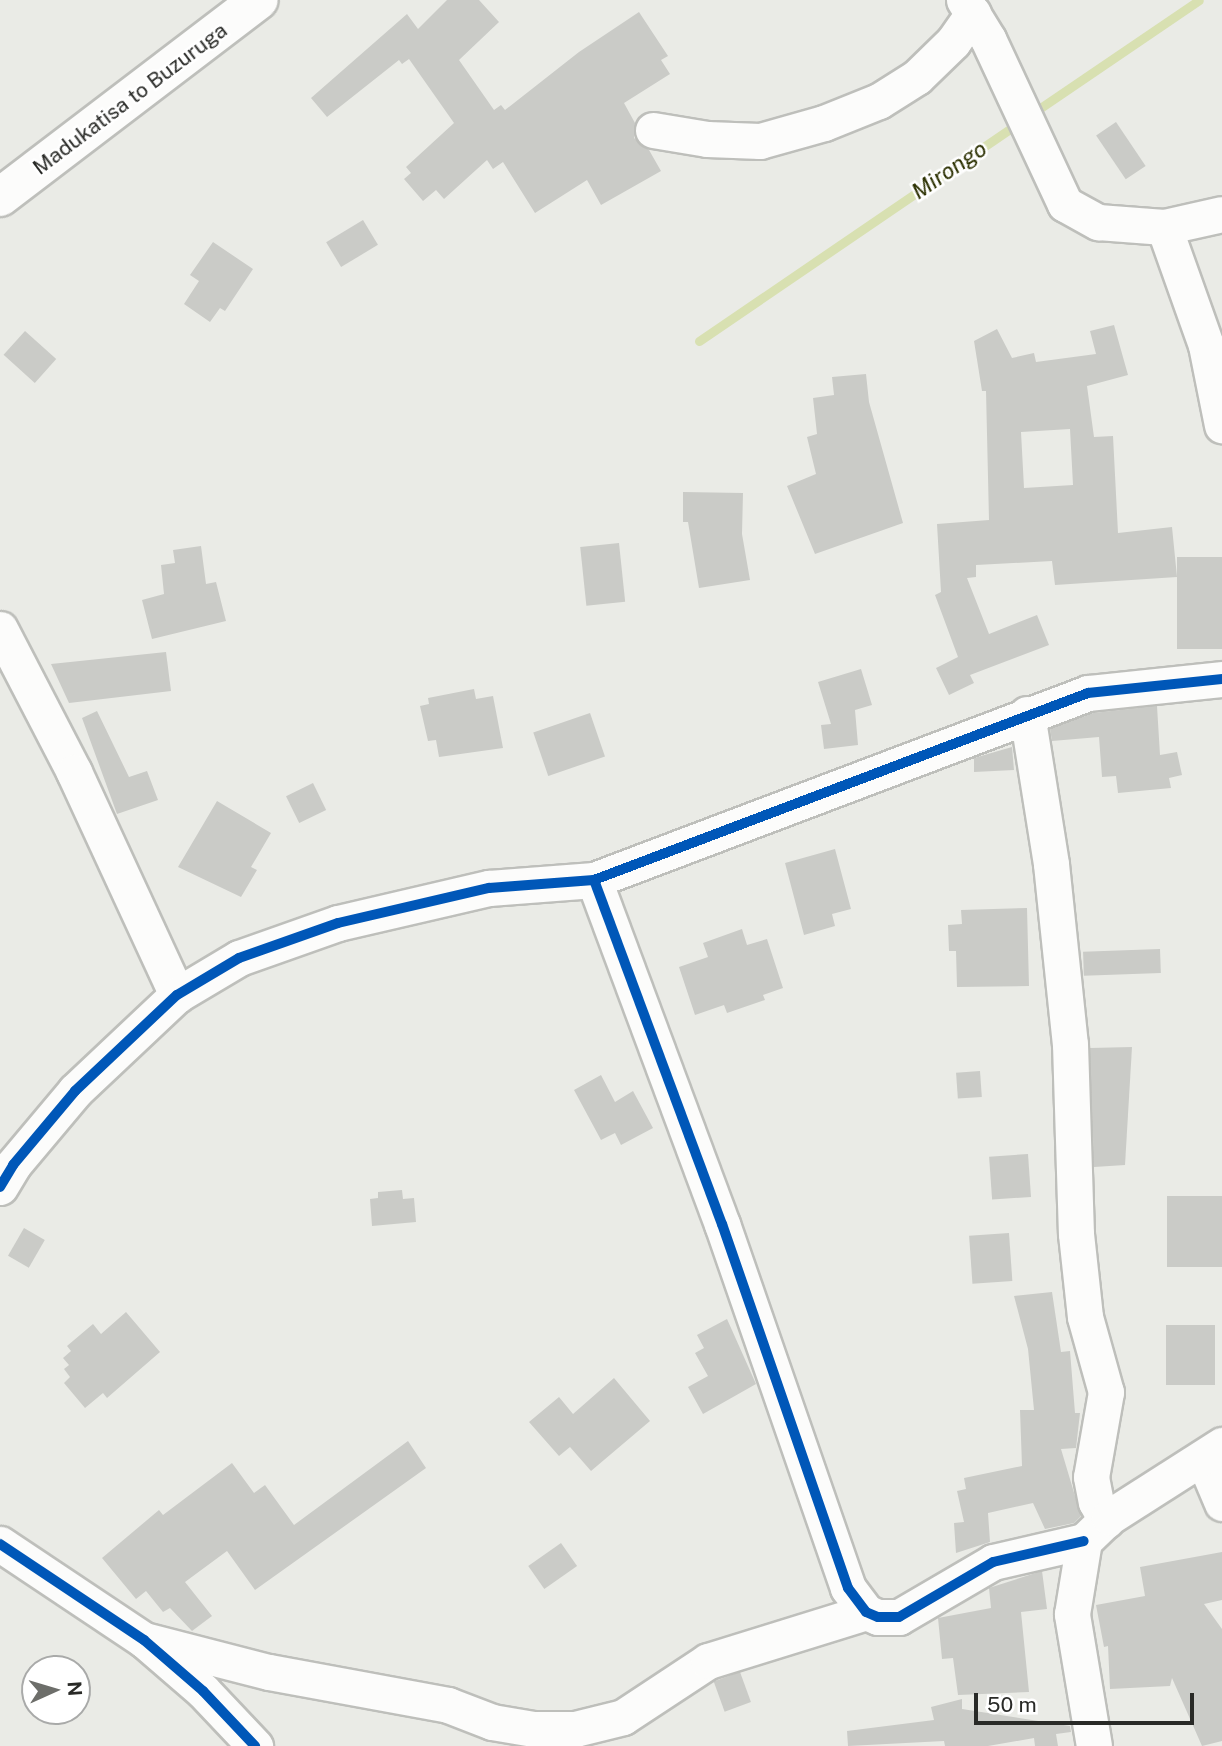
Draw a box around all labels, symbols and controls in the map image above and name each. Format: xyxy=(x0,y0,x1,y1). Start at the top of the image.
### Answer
street label: Madukatisa to Buzuruga xyxy=(28,18,232,180)
water label: Mirongo xyxy=(906,135,992,205)
north arrow xyxy=(21,1655,91,1725)
text: N xyxy=(63,1680,86,1697)
scale bar xyxy=(977,1680,1198,1724)
text: 50 m xyxy=(987,1692,1037,1717)

